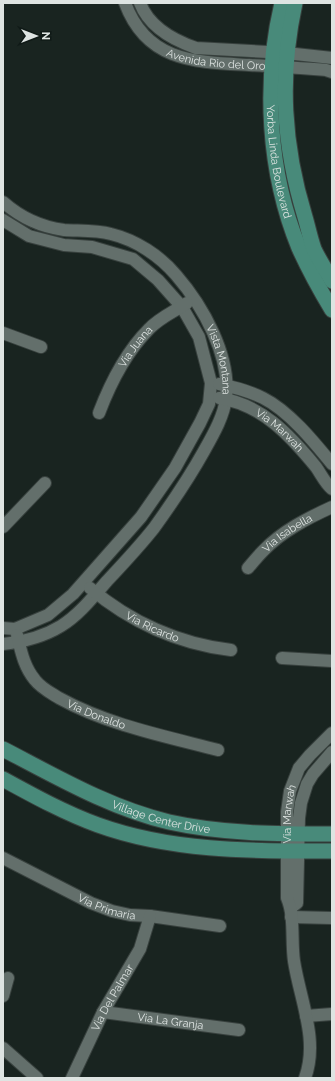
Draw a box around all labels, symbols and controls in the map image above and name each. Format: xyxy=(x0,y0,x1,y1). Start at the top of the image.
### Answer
north arrow xyxy=(16,16,56,56)
text: N xyxy=(39,32,52,40)
street label: Avenida Rio del Oro xyxy=(164,46,266,73)
street label: Yorba Linda Boulevard xyxy=(264,104,294,220)
street label: Via Juana xyxy=(116,323,155,370)
street label: Vista Montana xyxy=(203,323,233,395)
street label: Via Marwah xyxy=(253,406,306,455)
street label: Via Isabella xyxy=(260,512,315,555)
street label: Via Ricardo xyxy=(123,609,181,645)
street label: Via Donaldo xyxy=(65,697,128,732)
street label: Via Marwah xyxy=(281,783,299,844)
street label: Village Center Drive xyxy=(110,798,211,836)
street label: Via Primaria xyxy=(75,891,136,922)
street label: Via Del Palmar xyxy=(89,962,137,1033)
street label: Via La Granja xyxy=(136,1011,204,1032)

